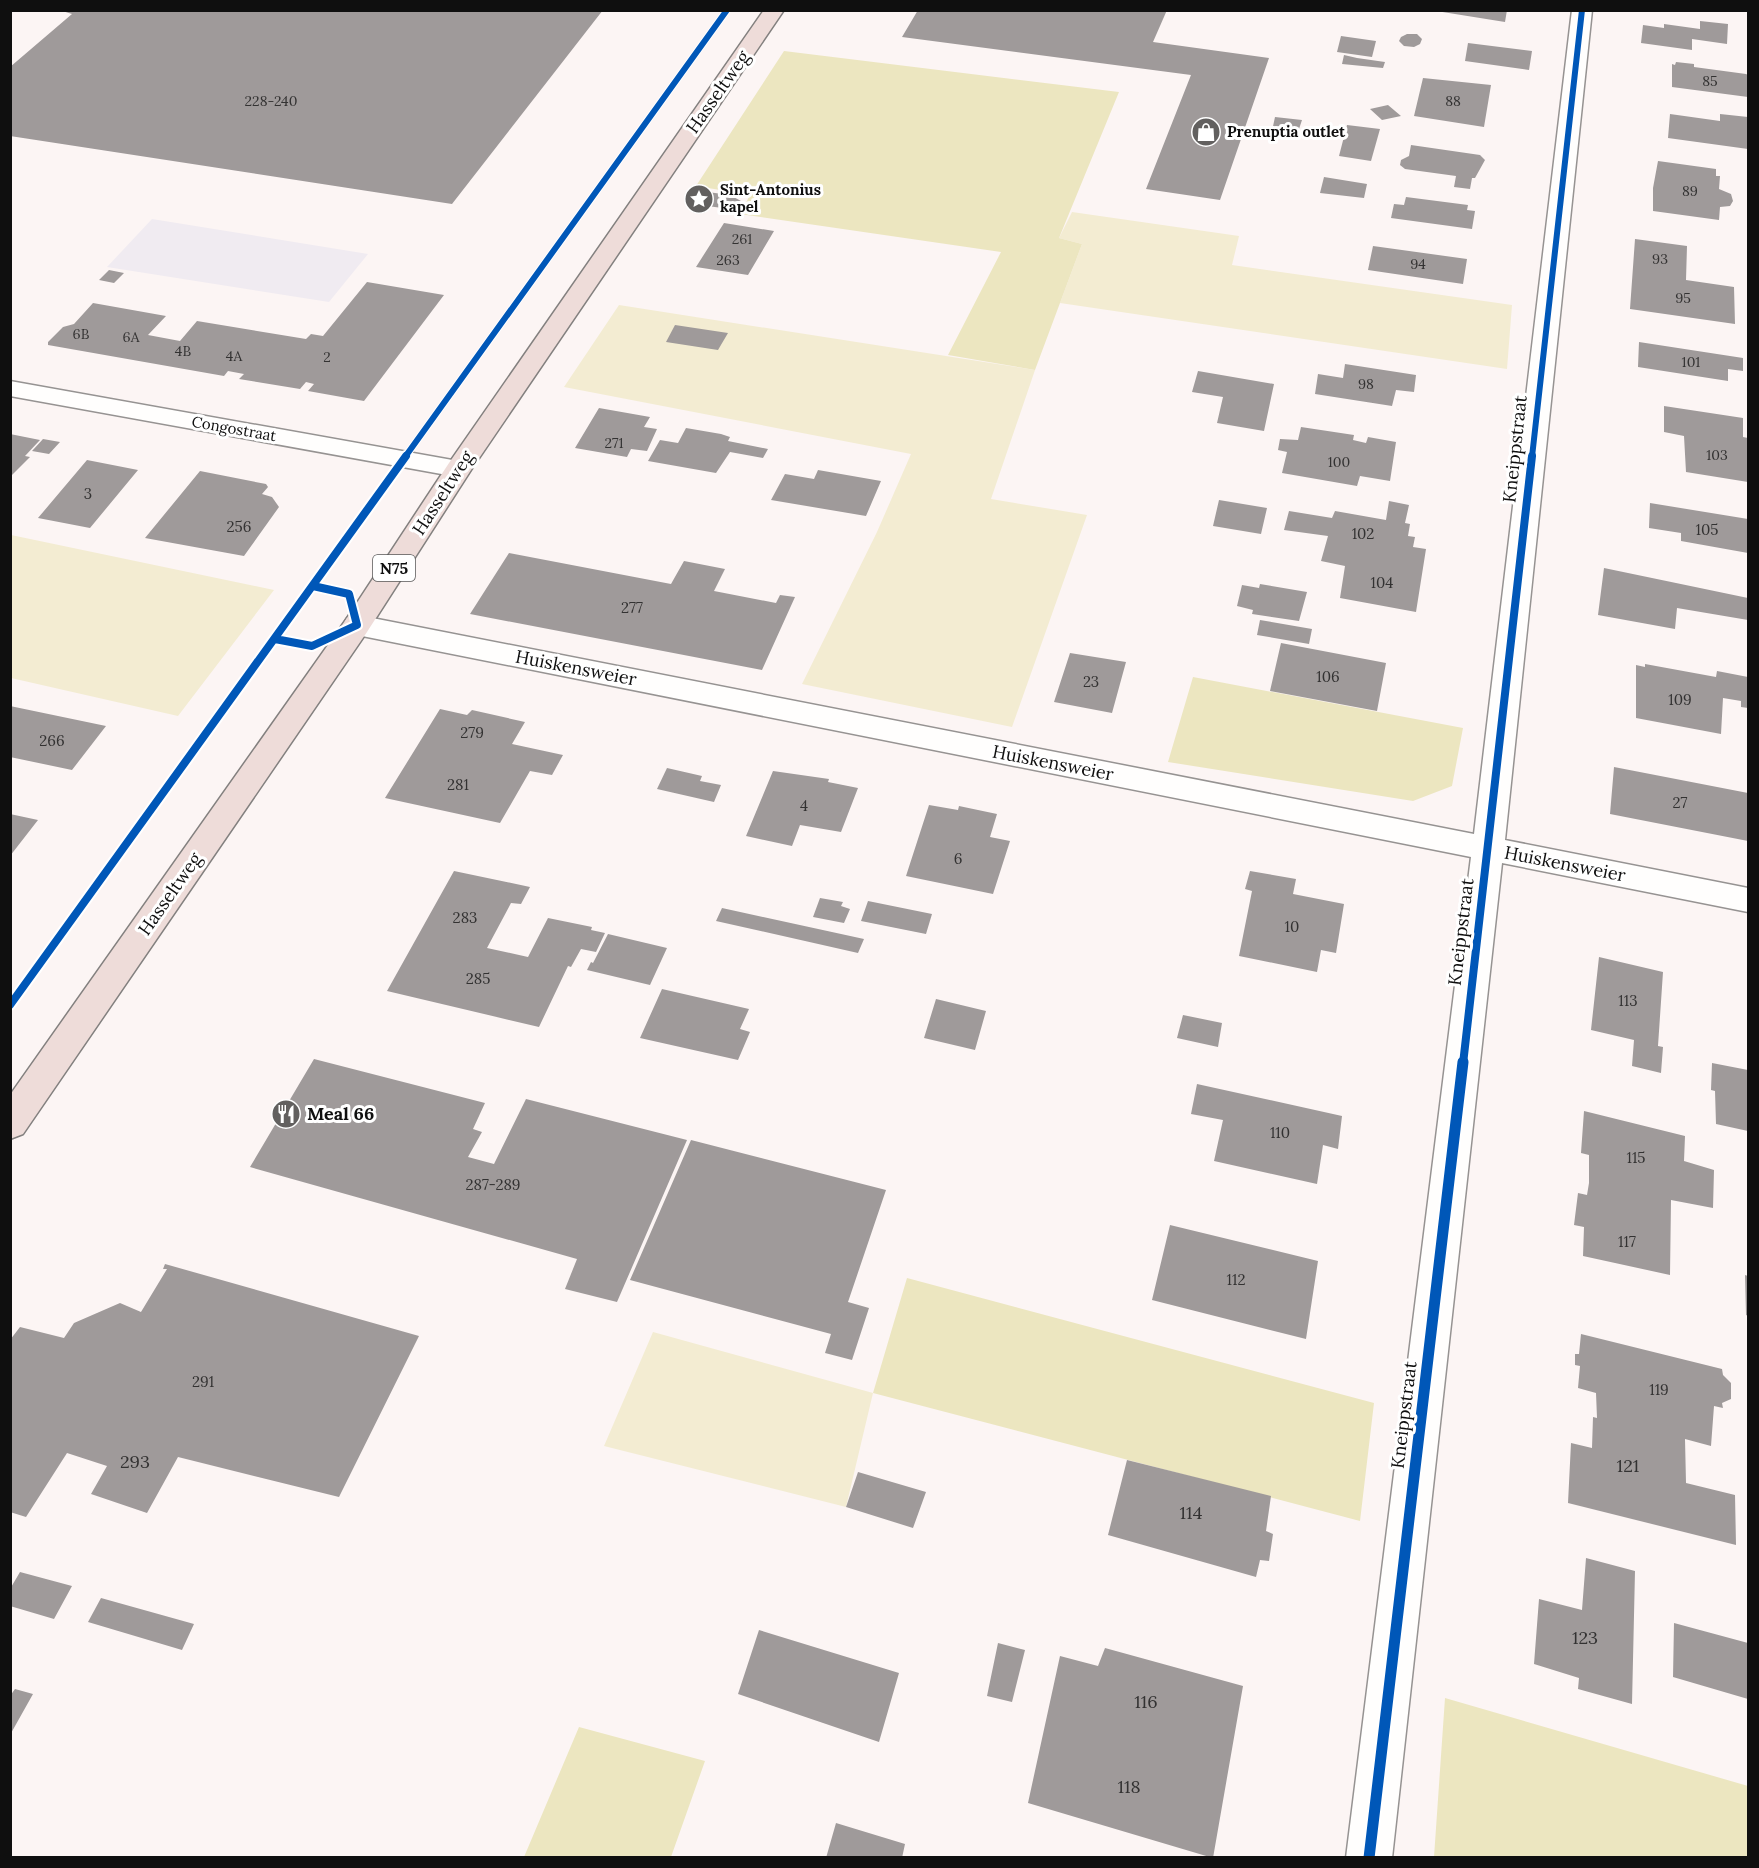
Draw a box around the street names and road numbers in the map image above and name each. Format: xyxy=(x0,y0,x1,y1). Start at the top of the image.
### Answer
street label: Hasseltweg xyxy=(681,45,755,138)
street label: Kneippstraat xyxy=(1497,394,1532,504)
street label: Congostraat xyxy=(190,412,278,445)
street label: Hasseltweg xyxy=(407,445,479,539)
road number: N75 xyxy=(373,555,415,581)
street label: Huiskensweier xyxy=(514,644,639,691)
street label: Huiskensweier xyxy=(991,739,1116,786)
street label: Huiskensweier xyxy=(1503,840,1628,887)
street label: Hasseltweg xyxy=(133,847,207,940)
street label: Kneippstraat xyxy=(1443,877,1478,987)
street label: Kneippstraat xyxy=(1386,1360,1421,1470)

